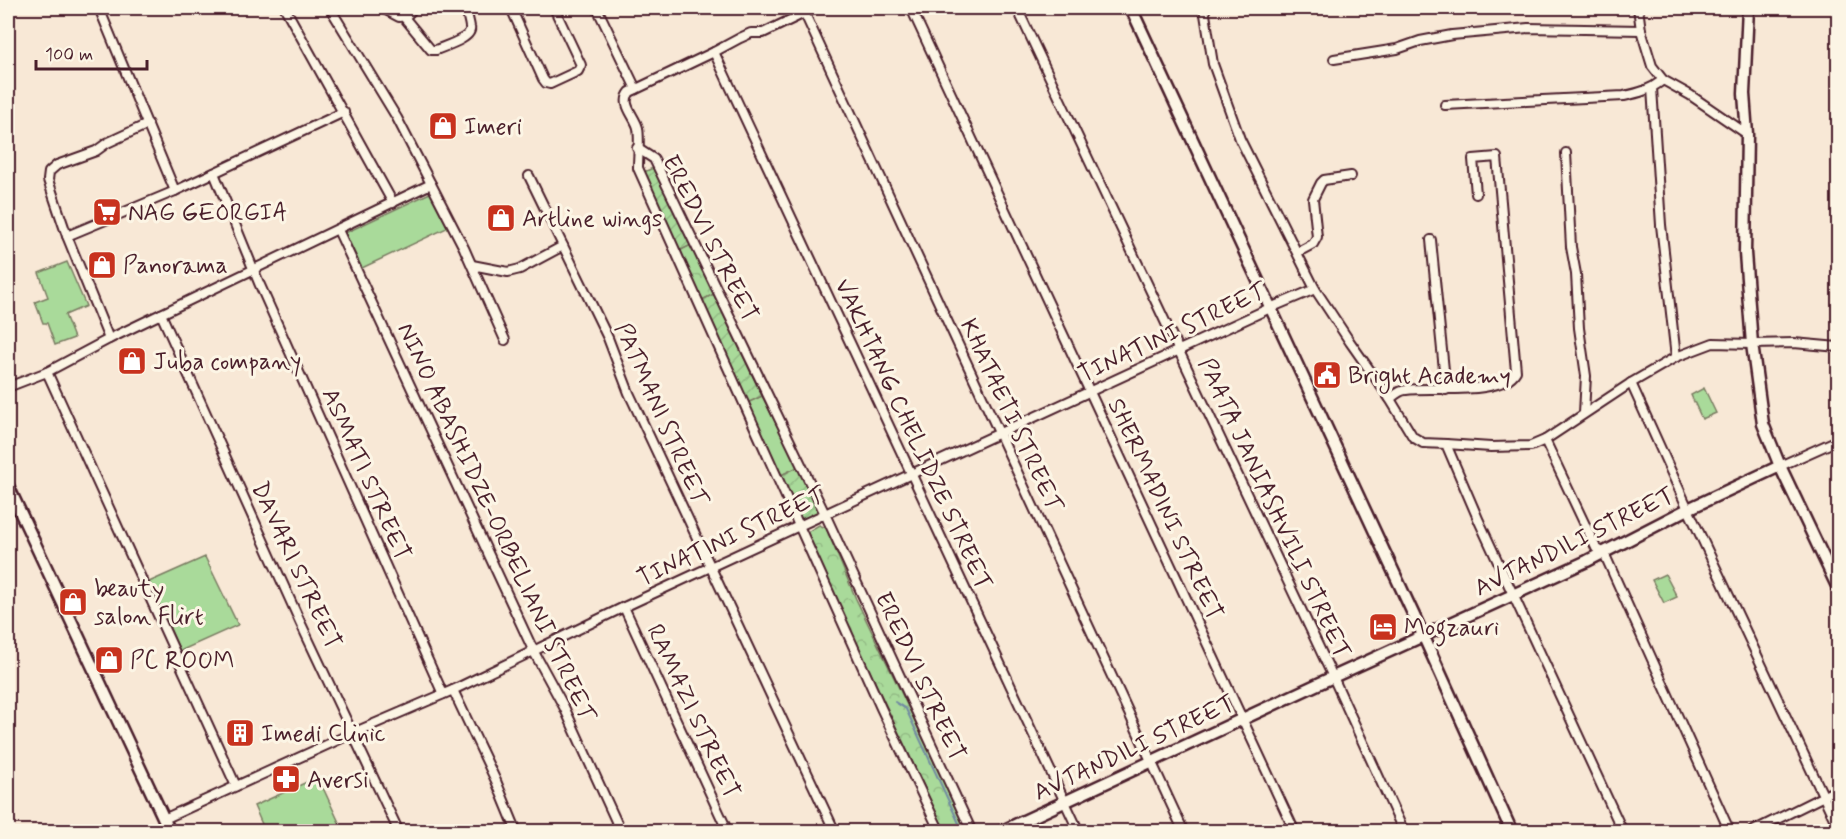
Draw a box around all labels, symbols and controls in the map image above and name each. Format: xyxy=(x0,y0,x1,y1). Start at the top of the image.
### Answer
scale bar xyxy=(36,33,147,71)
text: 100 m xyxy=(45,43,93,67)
shop icon: Imeri xyxy=(427,110,459,142)
place label: Imeri xyxy=(464,112,522,143)
street label: EREDVI STREET xyxy=(654,150,765,327)
supermarket icon: NAG GEORGIA xyxy=(91,196,123,228)
place label: NAG GEORGIA xyxy=(128,198,287,229)
shop icon: Artline wings xyxy=(485,202,517,234)
place label: Artline wings xyxy=(522,204,663,235)
shop icon: Panorama xyxy=(86,249,118,281)
place label: Panorama xyxy=(123,251,228,282)
street label: VAKHTANG CHELIDZE STREET xyxy=(827,274,999,595)
street label: TINATINI STREET xyxy=(1074,276,1272,391)
street label: KHATAETI STREET xyxy=(952,314,1069,518)
street label: NINO ABASHIDZE-ORBELIANI STREET xyxy=(389,318,602,728)
street label: PATMANI STREET xyxy=(606,318,715,511)
shop icon: Juba company xyxy=(116,345,148,377)
place label: Juba company xyxy=(153,347,301,378)
street label: PAATA JANIASHVILI STREET xyxy=(1190,353,1357,664)
public building icon: Bright Academy xyxy=(1311,359,1343,391)
place label: Bright Academy xyxy=(1348,361,1511,394)
street label: ASMATI STREET xyxy=(314,384,418,566)
street label: SHERMADINI STREET xyxy=(1100,394,1230,625)
street label: DAVARI STREET xyxy=(243,477,348,654)
street label: TINATINI STREET xyxy=(633,480,831,595)
street label: AVTANDILI STREET xyxy=(1469,480,1680,604)
place label: beauty salon Flirt xyxy=(94,574,204,633)
shop icon: beauty salon Flirt xyxy=(57,586,89,618)
street label: EREDVI STREET xyxy=(867,587,972,766)
hotel icon: Mogzauri xyxy=(1367,611,1399,643)
place label: Mogzauri xyxy=(1404,613,1499,647)
street label: RAMAZI STREET xyxy=(639,620,747,804)
shop icon: PC ROOM xyxy=(93,644,125,676)
place label: PC ROOM xyxy=(130,646,234,677)
street label: AVTANDILI STREET xyxy=(1029,688,1240,809)
building icon: Imedi Clinic xyxy=(224,717,256,749)
place label: Imedi Clinic xyxy=(261,719,386,750)
pharmacy icon: Aversi xyxy=(270,763,302,795)
place label: Aversi xyxy=(307,765,369,796)

